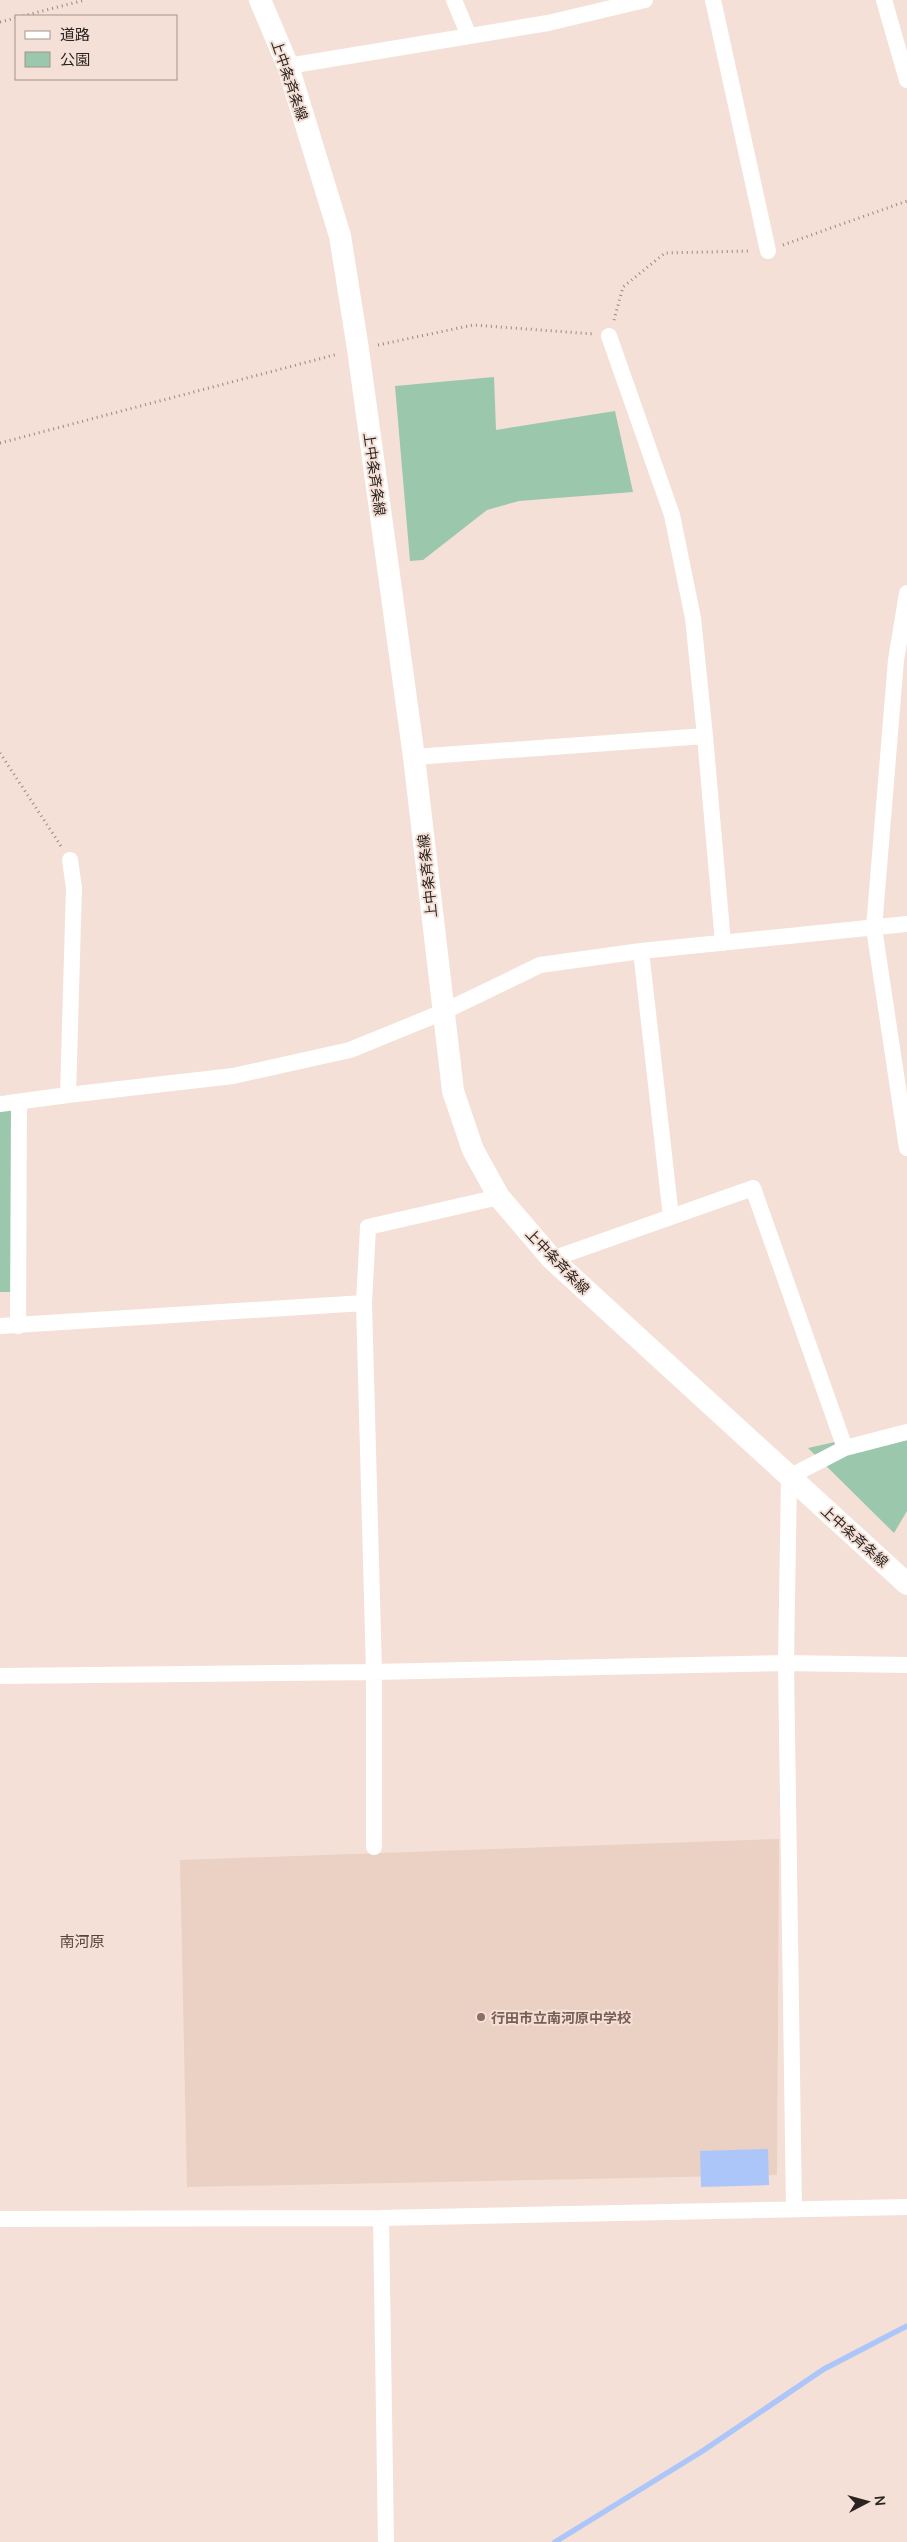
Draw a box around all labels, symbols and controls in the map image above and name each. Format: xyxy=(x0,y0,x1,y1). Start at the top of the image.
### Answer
legend xyxy=(15,15,178,80)
text: 道路 xyxy=(60,24,90,45)
street label: 上中条斉条線 xyxy=(267,37,313,123)
text: 公園 xyxy=(60,49,90,70)
street label: 上中条斉条線 xyxy=(360,431,390,517)
street label: 上中条斉条線 xyxy=(413,833,441,919)
street label: 上中条斉条線 xyxy=(522,1224,594,1298)
street label: 上中条斉条線 xyxy=(817,1501,893,1571)
district label: 南河原 xyxy=(59,1931,105,1952)
place label: 行田市立南河原中学校 xyxy=(491,2008,631,2027)
marker: 行田市立南河原中学校 xyxy=(475,2011,487,2023)
north arrow xyxy=(842,2477,892,2527)
text: N xyxy=(870,2495,890,2507)

